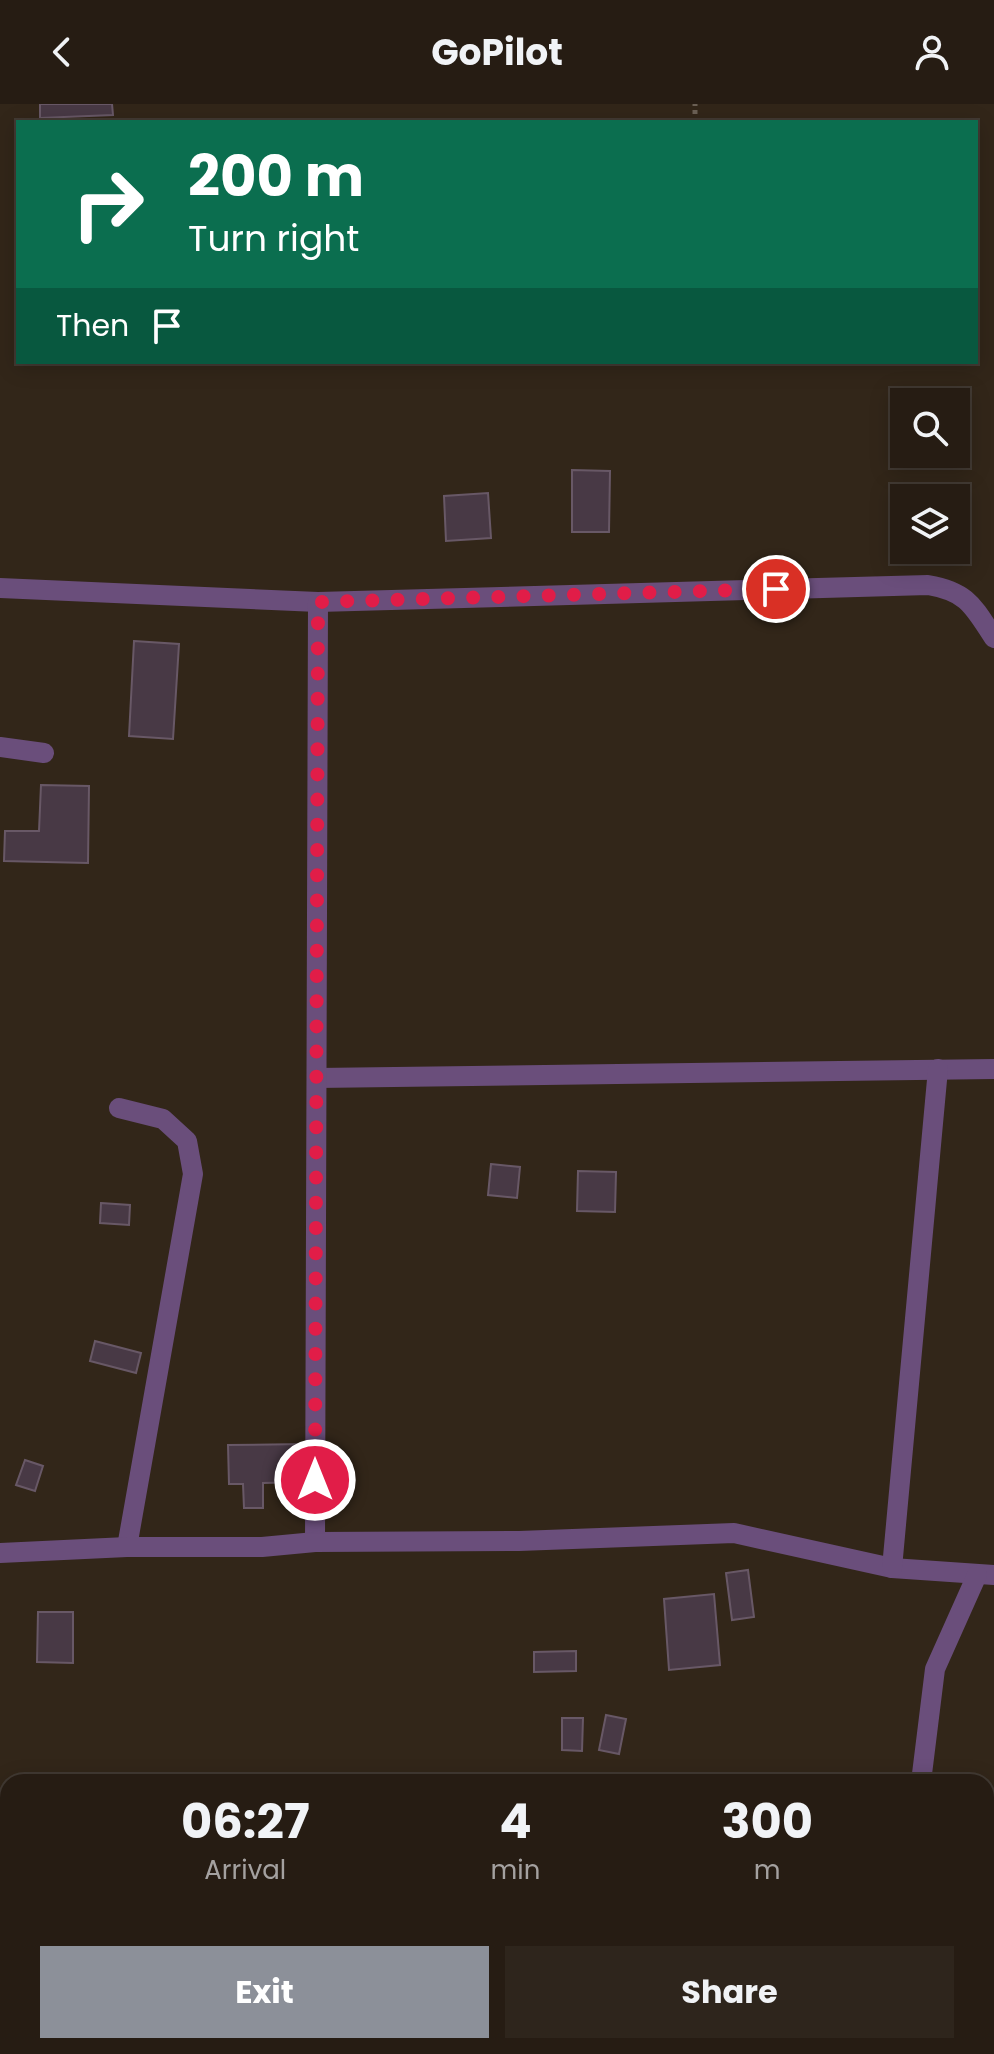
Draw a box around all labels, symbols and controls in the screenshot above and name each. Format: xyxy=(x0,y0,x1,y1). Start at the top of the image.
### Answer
text: GoPilot xyxy=(431,27,563,78)
icon: back xyxy=(40,30,84,74)
icon: person xyxy=(910,30,954,74)
text: 200 m xyxy=(188,137,364,216)
icon: right xyxy=(56,152,160,256)
text: Turn right xyxy=(188,213,359,264)
text: Then xyxy=(56,304,129,347)
icon: arrive xyxy=(145,304,189,348)
map controls xyxy=(890,388,970,564)
button: search xyxy=(890,388,970,468)
button: layers xyxy=(890,484,970,564)
pin xyxy=(742,555,810,623)
icon: arrive xyxy=(754,567,798,611)
position arrow xyxy=(273,1438,357,1522)
text: 06:27 xyxy=(181,1788,310,1855)
text: 4 xyxy=(499,1788,532,1855)
text: 300 xyxy=(721,1788,813,1855)
text: Arrival xyxy=(204,1852,286,1888)
text: min xyxy=(491,1852,540,1888)
text: m xyxy=(754,1852,781,1888)
button: Exit xyxy=(40,1946,489,2038)
button: Share xyxy=(505,1946,954,2038)

